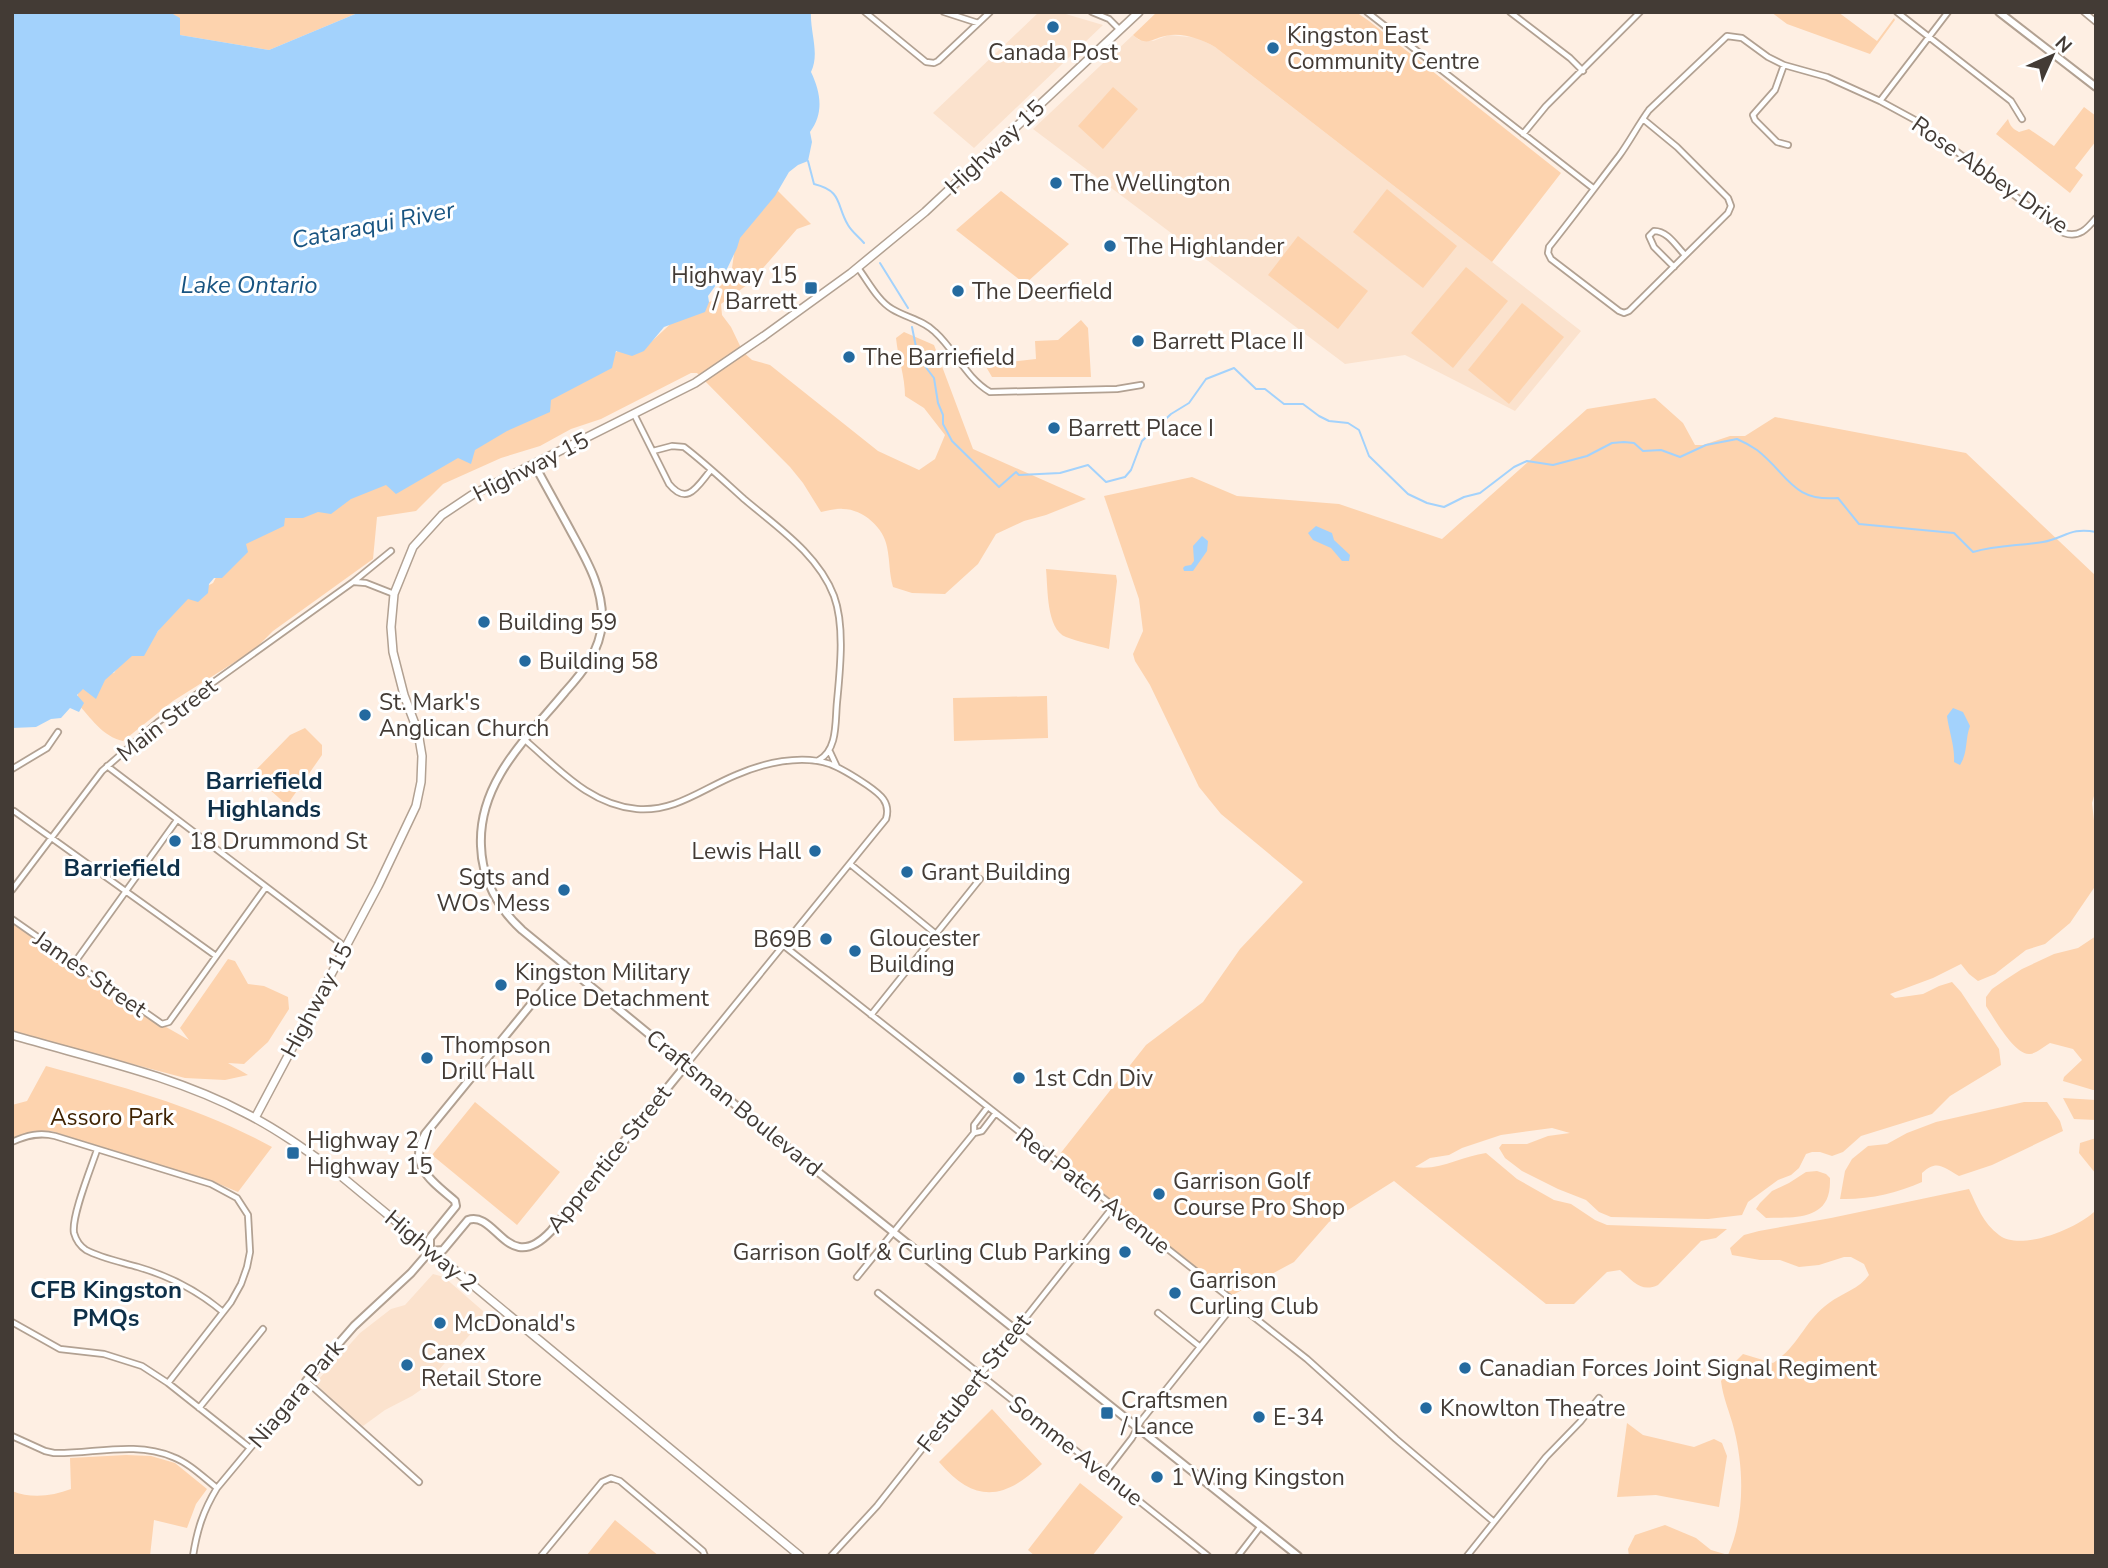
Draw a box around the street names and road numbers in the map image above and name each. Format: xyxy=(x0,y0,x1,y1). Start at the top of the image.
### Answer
street label: Highway 15 xyxy=(938,93,1052,201)
street label: Rose Abbey Drive xyxy=(1905,109,2075,241)
street label: Highway 15 xyxy=(468,425,594,509)
street label: Main Street xyxy=(111,671,224,769)
street label: James Street xyxy=(27,923,153,1025)
street label: Highway 15 xyxy=(274,937,360,1063)
street label: Craftsman Boulevard xyxy=(639,1022,829,1184)
street label: Apprentice Street xyxy=(540,1078,679,1239)
street label: Red Patch Avenue xyxy=(1009,1121,1177,1261)
street label: Highway 2 xyxy=(378,1203,484,1299)
street label: Festubert Street xyxy=(910,1307,1038,1459)
street label: Niagara Park xyxy=(242,1333,351,1455)
street label: Somme Avenue xyxy=(1002,1389,1150,1513)

